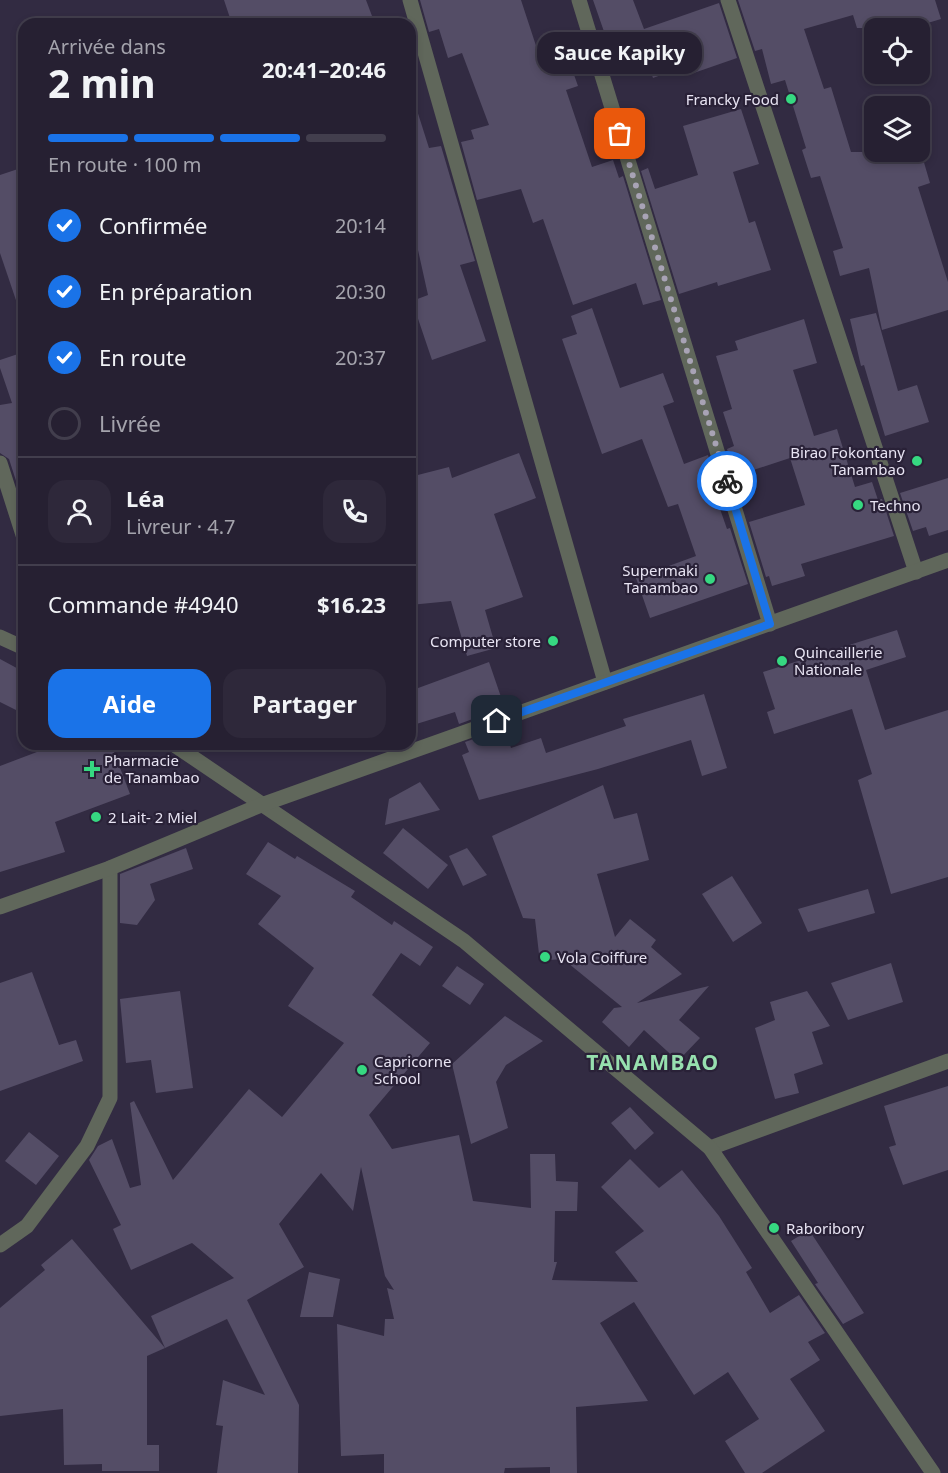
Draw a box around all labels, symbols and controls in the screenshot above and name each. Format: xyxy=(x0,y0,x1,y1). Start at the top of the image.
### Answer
map controls xyxy=(864,18,930,162)
button: locate xyxy=(864,18,930,84)
callout: Sauce Kapiky xyxy=(538,32,702,74)
text: Arrivée dans xyxy=(48,33,166,60)
text: Sauce Kapiky xyxy=(554,39,685,66)
text: 20:41–20:46 xyxy=(262,54,386,84)
text: 2 min xyxy=(48,56,155,109)
place label: Francky Food xyxy=(686,89,779,109)
marker: Francky Food xyxy=(784,92,798,106)
button: layers xyxy=(864,96,930,162)
pin xyxy=(594,108,645,159)
icon: bag xyxy=(603,117,636,150)
text: En route · 100 m xyxy=(48,151,201,178)
icon: check xyxy=(48,209,81,242)
text: Confirmée xyxy=(99,210,208,240)
text: 20:14 xyxy=(335,212,386,239)
icon: check xyxy=(48,275,81,308)
text: En préparation xyxy=(99,276,253,306)
text: 20:30 xyxy=(335,278,386,305)
icon: check xyxy=(48,341,81,374)
text: En route xyxy=(99,342,186,372)
text: 20:37 xyxy=(335,344,386,371)
text: Livrée xyxy=(99,408,161,438)
place label: Birao Fokontany Tanambao xyxy=(790,442,905,479)
courier xyxy=(697,451,757,511)
marker: Birao Fokontany Tanambao xyxy=(910,454,924,468)
icon: bike xyxy=(711,465,744,498)
button: person xyxy=(48,480,111,543)
button: phone xyxy=(323,480,386,543)
text: Léa xyxy=(126,483,165,513)
place label: Techno xyxy=(870,495,921,515)
marker: Techno xyxy=(851,498,865,512)
text: Livreur · 4.7 xyxy=(126,513,236,540)
place label: Supermaki Tanambao xyxy=(622,560,698,597)
marker: Supermaki Tanambao xyxy=(703,572,717,586)
text: Commande #4940 xyxy=(48,589,239,619)
text: $16.23 xyxy=(317,589,386,619)
place label: Computer store xyxy=(430,631,541,651)
marker: Computer store xyxy=(546,634,560,648)
place label: Quincaillerie Nationale xyxy=(794,642,882,679)
marker: Quincaillerie Nationale xyxy=(775,654,789,668)
button: Aide xyxy=(48,669,211,738)
button: Partager xyxy=(223,669,386,738)
pin xyxy=(471,695,522,746)
icon: home xyxy=(480,704,513,737)
place label: Pharmacie de Tanambao xyxy=(104,750,200,787)
marker: Pharmacie de Tanambao xyxy=(85,762,99,776)
place label: 2 Lait- 2 Miel xyxy=(108,807,197,827)
marker: 2 Lait- 2 Miel xyxy=(89,810,103,824)
place label: Vola Coiffure xyxy=(557,947,647,967)
marker: Vola Coiffure xyxy=(538,950,552,964)
district label: TANAMBAO xyxy=(586,1048,720,1076)
place label: Capricorne School xyxy=(374,1051,451,1088)
marker: Capricorne School xyxy=(355,1063,369,1077)
place label: Raboribory xyxy=(786,1218,865,1238)
marker: Raboribory xyxy=(767,1221,781,1235)

